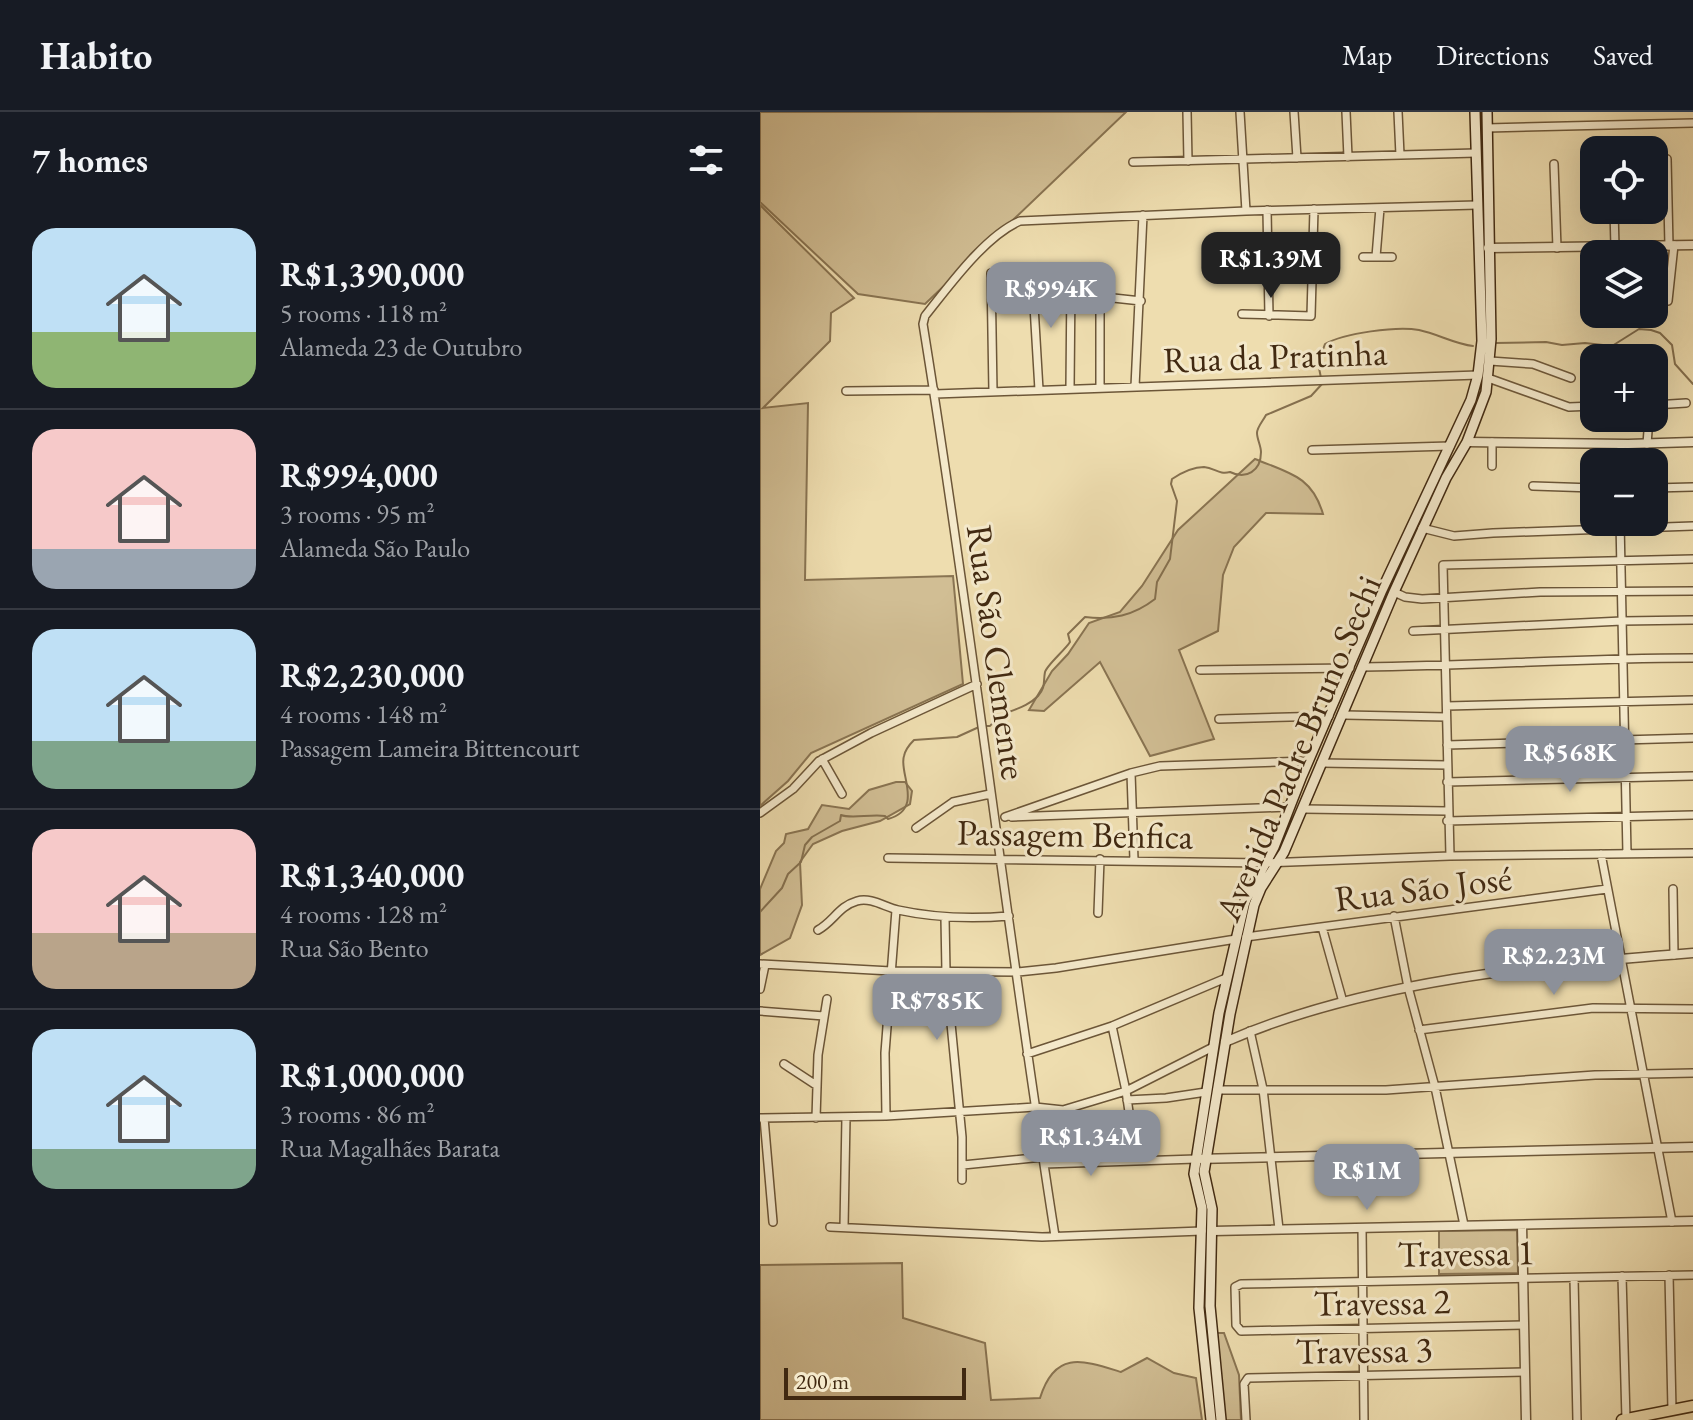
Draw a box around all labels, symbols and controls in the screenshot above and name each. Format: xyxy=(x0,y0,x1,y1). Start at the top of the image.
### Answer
text: Habito xyxy=(40,31,152,80)
text: Map xyxy=(1342,37,1392,73)
text: Directions xyxy=(1436,37,1549,73)
text: Saved xyxy=(1593,37,1653,73)
map controls xyxy=(1580,136,1668,536)
button: locate xyxy=(1580,136,1668,224)
text: 7 homes xyxy=(32,138,148,182)
icon: filters xyxy=(684,138,728,182)
pin: R$1.39M xyxy=(1197,232,1345,300)
button: layers xyxy=(1580,240,1668,328)
text: R$1.39M xyxy=(1219,241,1323,275)
text: R$1,390,000 xyxy=(280,252,464,296)
icon: home xyxy=(96,260,192,356)
pin: R$994K xyxy=(986,262,1116,330)
text: R$994K xyxy=(1005,271,1097,305)
text: 5 rooms · 118 m² xyxy=(280,296,447,330)
street label: Rua da Pratinha xyxy=(1162,329,1389,383)
text: Alameda 23 de Outubro xyxy=(280,330,522,364)
button: + xyxy=(1580,344,1668,432)
button: − xyxy=(1580,448,1668,536)
text: R$994,000 xyxy=(280,453,438,497)
icon: home xyxy=(96,461,192,557)
text: 3 rooms · 95 m² xyxy=(280,497,435,531)
street label: Rua São Clemente xyxy=(956,521,1038,783)
text: Alameda São Paulo xyxy=(280,531,470,565)
street label: Avenida Padre Bruno Sechi xyxy=(1203,568,1392,929)
text: R$2,230,000 xyxy=(280,653,464,697)
icon: home xyxy=(96,661,192,757)
text: 4 rooms · 148 m² xyxy=(280,697,447,731)
pin: R$568K xyxy=(1505,726,1635,794)
text: Passagem Lameira Bittencourt xyxy=(280,731,579,765)
text: R$568K xyxy=(1524,735,1616,769)
street label: Passagem Benfica xyxy=(956,808,1194,860)
text: R$1,340,000 xyxy=(280,853,464,897)
street label: Rua São José xyxy=(1332,854,1514,922)
icon: home xyxy=(96,861,192,957)
text: 4 rooms · 128 m² xyxy=(280,897,447,931)
pin: R$2.23M xyxy=(1480,929,1628,997)
text: Rua São Bento xyxy=(280,931,429,965)
text: R$2.23M xyxy=(1502,938,1606,972)
pin: R$785K xyxy=(872,974,1002,1042)
text: R$785K xyxy=(891,983,983,1017)
text: R$1,000,000 xyxy=(280,1053,464,1097)
icon: home xyxy=(96,1061,192,1157)
text: 3 rooms · 86 m² xyxy=(280,1097,435,1131)
pin: R$1.34M xyxy=(1017,1110,1165,1178)
text: R$1.34M xyxy=(1039,1119,1143,1153)
text: Rua Magalhães Barata xyxy=(280,1131,500,1165)
pin: R$1M xyxy=(1320,1144,1414,1212)
text: R$1M xyxy=(1332,1153,1402,1187)
street label: Travessa 1 xyxy=(1397,1228,1535,1278)
street label: Travessa 2 xyxy=(1313,1277,1451,1327)
street label: Travessa 3 xyxy=(1295,1325,1433,1375)
scale bar xyxy=(784,1364,966,1400)
text: 200 m xyxy=(796,1367,849,1396)

